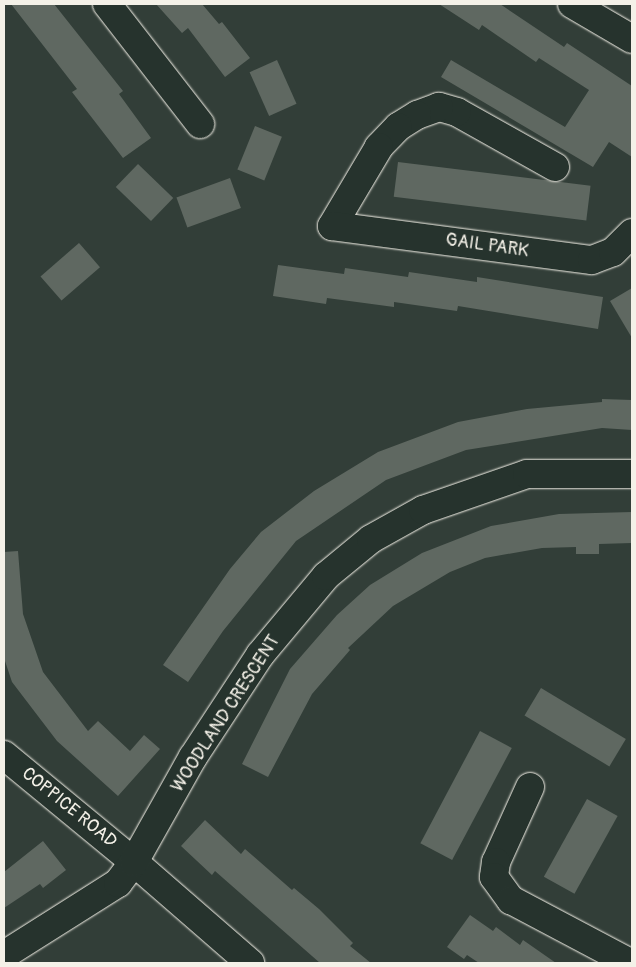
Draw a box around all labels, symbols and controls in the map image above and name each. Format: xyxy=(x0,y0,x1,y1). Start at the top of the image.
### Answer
street label: GAIL PARK xyxy=(444,229,530,263)
street label: WOODLAND CRESCENT xyxy=(167,631,285,797)
street label: COPPICE ROAD xyxy=(17,763,121,853)

